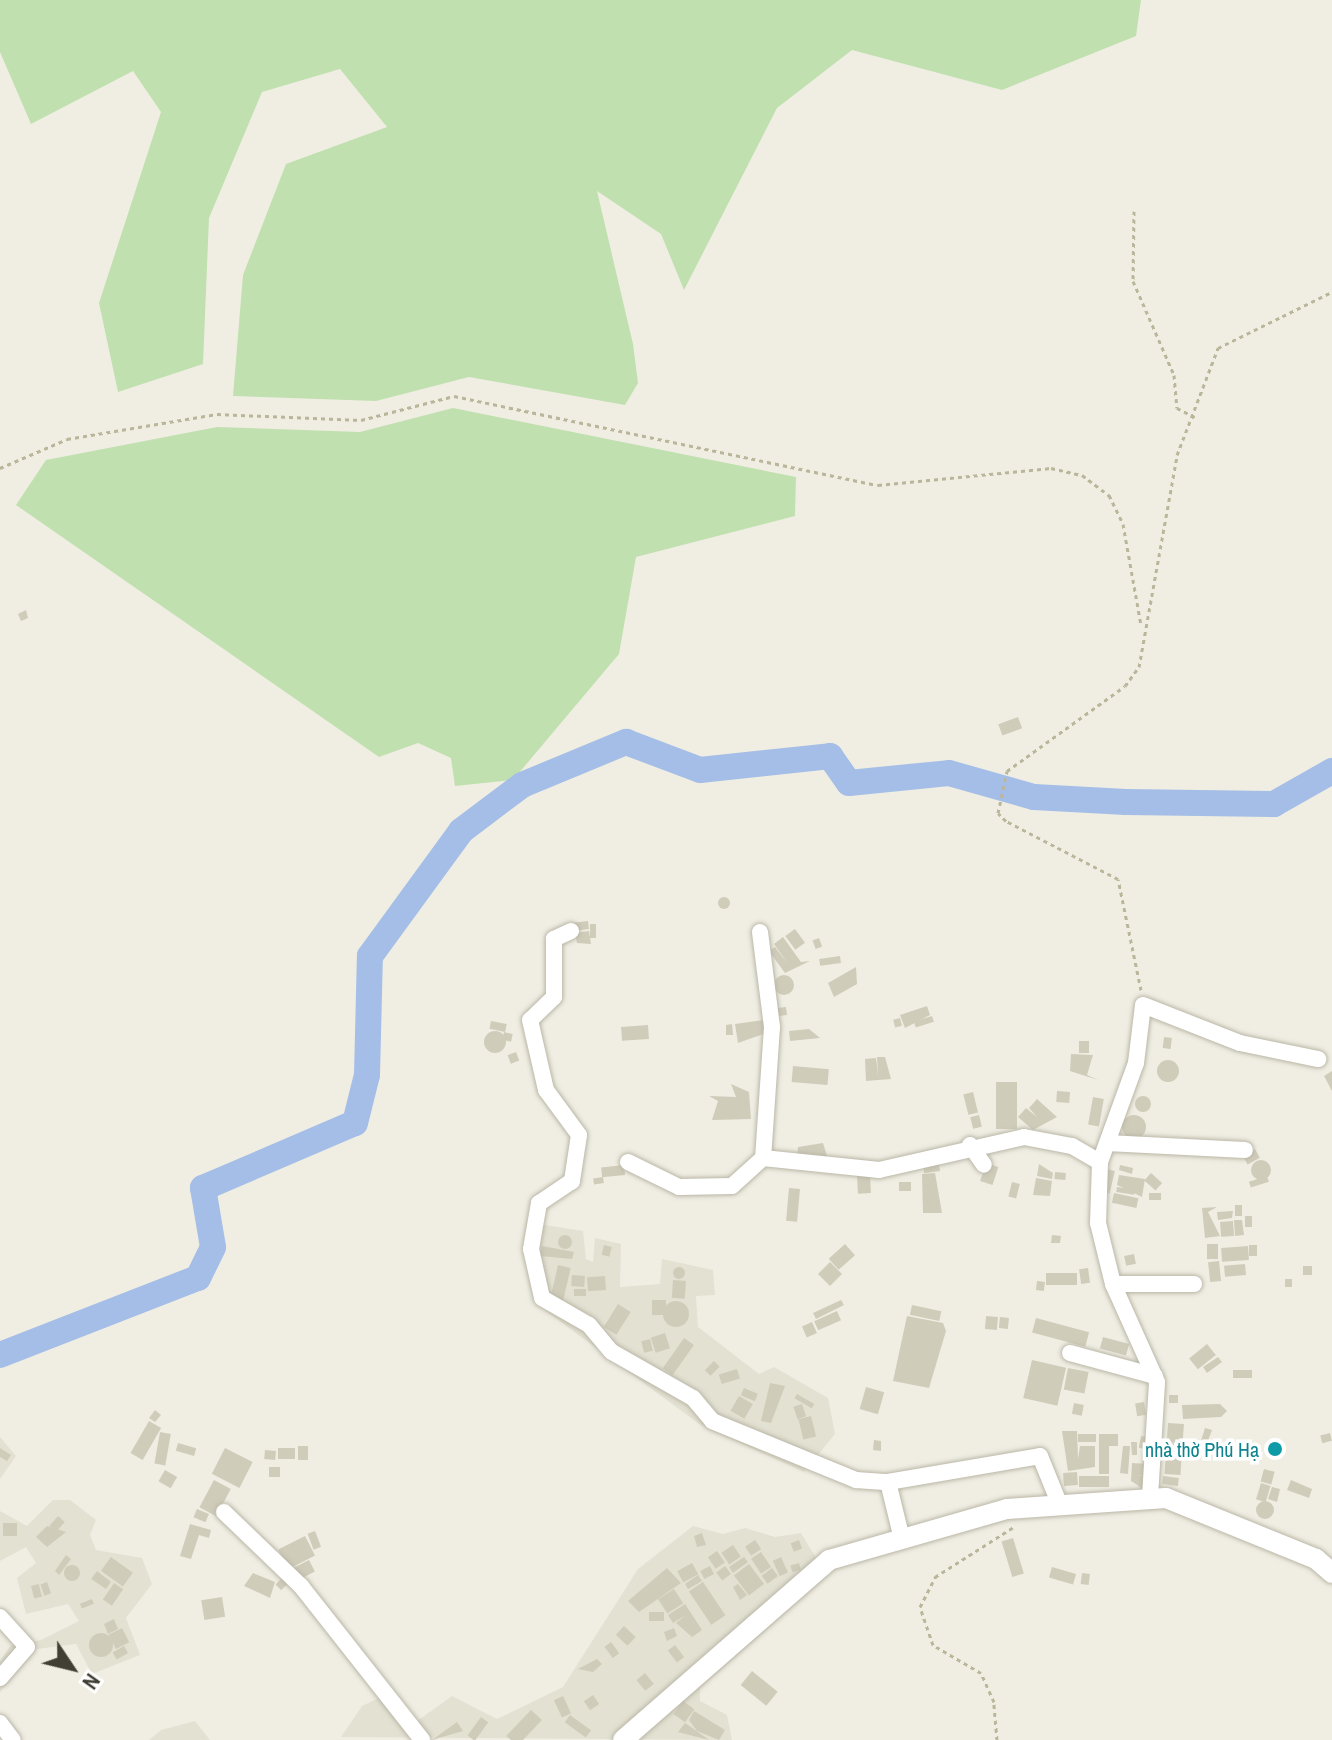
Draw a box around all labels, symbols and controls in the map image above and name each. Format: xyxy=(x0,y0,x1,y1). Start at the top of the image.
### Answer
place label: nhà thờ Phú Hạ xyxy=(1145,1437,1259,1461)
marker: nhà thờ Phú Hạ xyxy=(1266,1440,1284,1458)
north arrow xyxy=(32,1628,112,1708)
text: N xyxy=(76,1668,108,1696)

